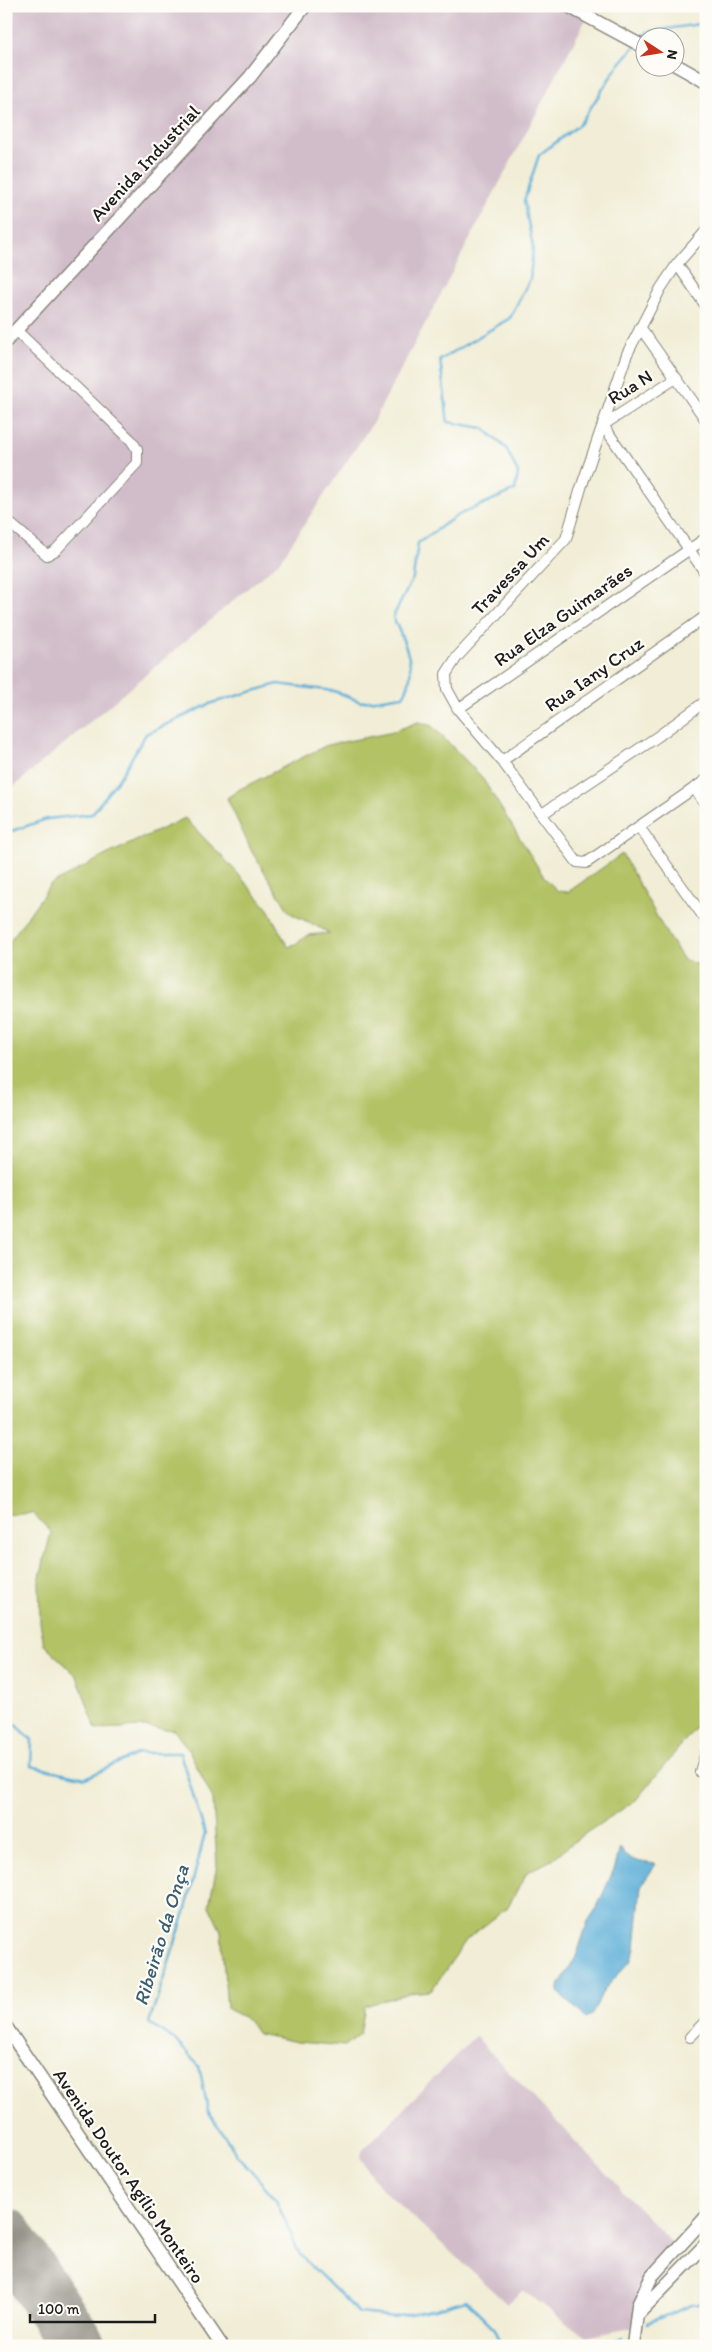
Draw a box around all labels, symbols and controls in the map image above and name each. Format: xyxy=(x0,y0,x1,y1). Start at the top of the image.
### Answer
north arrow xyxy=(634,28,684,78)
text: N xyxy=(663,48,682,61)
street label: Avenida Industrial xyxy=(85,100,205,226)
street label: Rua N xyxy=(603,364,657,410)
street label: Travessa Um xyxy=(466,528,554,620)
street label: Rua Elza Guimarães xyxy=(489,559,637,671)
street label: Rua Iany Cruz xyxy=(540,631,648,717)
water label: Ribeirão da Onça xyxy=(128,1861,194,2008)
street label: Avenida Doutor Agílio Monteiro xyxy=(48,2064,210,2288)
scale bar xyxy=(30,2292,155,2324)
text: 100 m xyxy=(38,2300,80,2318)

